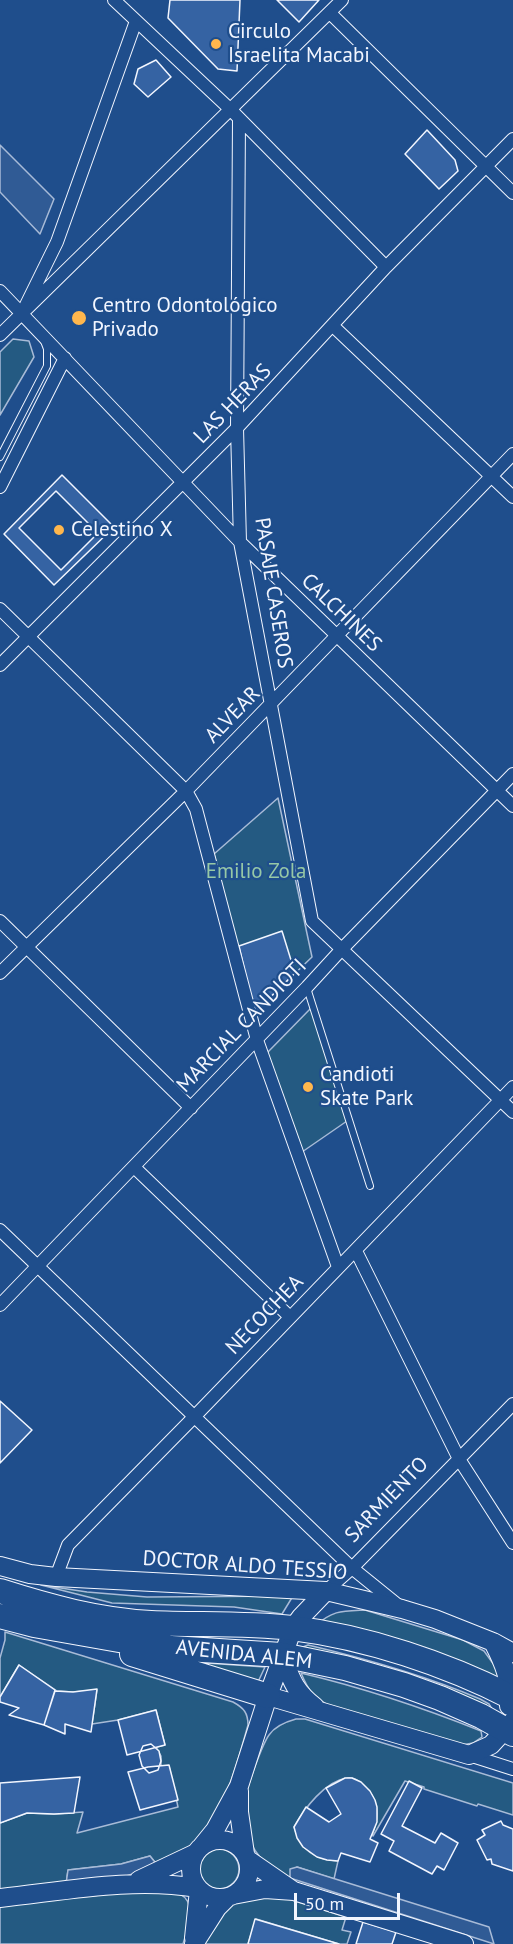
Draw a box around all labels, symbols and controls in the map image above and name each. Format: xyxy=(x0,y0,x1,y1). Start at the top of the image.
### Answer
place label: Circulo Israelita Macabi xyxy=(228,19,370,69)
marker: Circulo Israelita Macabi xyxy=(209,37,223,51)
place label: Centro Odontológico Privado xyxy=(92,293,278,343)
marker: Centro Odontológico Privado xyxy=(70,309,88,327)
street label: LAS HERAS xyxy=(189,359,277,449)
street label: PASAJE CASEROS xyxy=(249,516,297,670)
place label: Celestino X xyxy=(71,517,173,543)
marker: Celestino X xyxy=(52,523,66,537)
street label: CALCHINES xyxy=(296,569,386,657)
street label: ALVEAR xyxy=(200,681,266,749)
park label: Emilio Zola xyxy=(206,859,306,885)
street label: MARCIAL CANDIOTI xyxy=(172,954,312,1098)
place label: Candioti Skate Park xyxy=(320,1062,413,1112)
marker: Candioti Skate Park xyxy=(301,1080,315,1094)
street label: NECOCHEA xyxy=(221,1270,309,1360)
street label: SARMIENTO xyxy=(340,1452,434,1548)
street label: DOCTOR ALDO TESSIO xyxy=(142,1546,348,1586)
street label: AVENIDA ALEM xyxy=(175,1635,313,1675)
scale bar xyxy=(297,1881,404,1919)
text: 50 m xyxy=(305,1892,344,1915)

